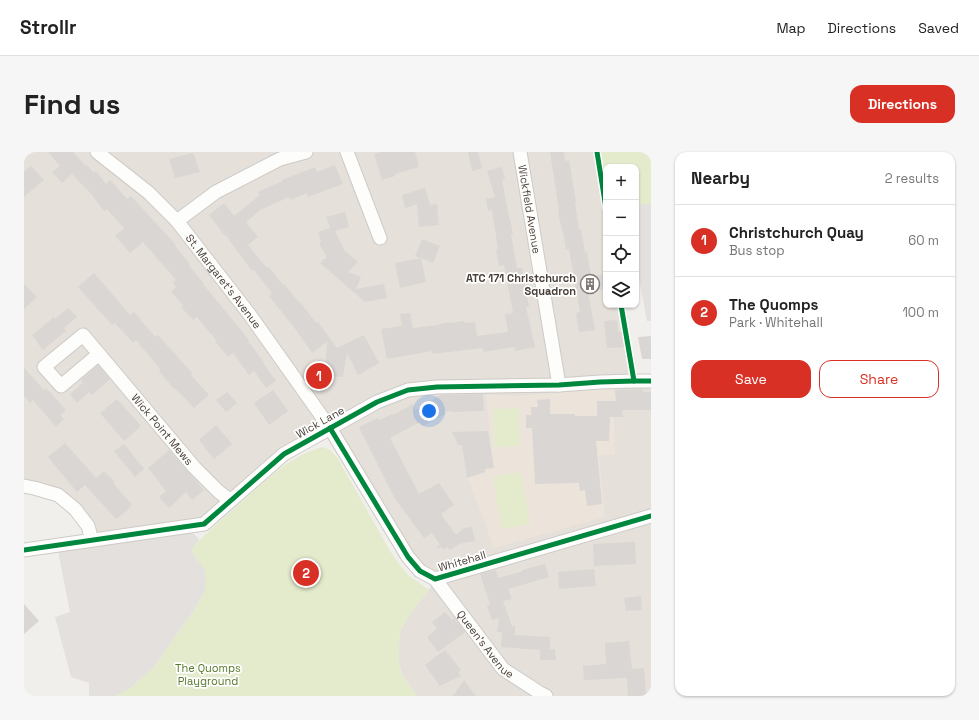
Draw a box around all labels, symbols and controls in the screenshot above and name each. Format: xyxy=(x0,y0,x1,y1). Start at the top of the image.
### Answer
text: Strollr xyxy=(20,15,77,40)
text: Map xyxy=(776,19,806,37)
text: Directions xyxy=(828,19,896,37)
text: Saved xyxy=(918,19,959,37)
button: Directions xyxy=(850,85,955,123)
text: Find us xyxy=(24,86,121,122)
street label: Wickfield Avenue xyxy=(515,164,544,255)
map controls xyxy=(603,164,639,308)
button: + xyxy=(603,164,639,200)
text: Nearby xyxy=(691,167,750,189)
text: 2 results xyxy=(885,170,939,187)
button: − xyxy=(603,200,639,236)
text: Christchurch Quay xyxy=(729,223,864,242)
street label: St. Margaret's Avenue xyxy=(183,231,264,331)
text: 1 xyxy=(701,232,707,249)
text: 60 m xyxy=(908,232,939,249)
button: locate xyxy=(603,236,639,272)
text: Bus stop xyxy=(729,242,785,259)
place label: ATC 171 Christchurch Squadron xyxy=(466,271,576,298)
button: layers xyxy=(603,272,639,308)
building icon: ATC 171 Christchurch Squadron xyxy=(579,273,601,295)
text: The Quomps xyxy=(729,295,818,314)
text: 2 xyxy=(700,304,708,321)
text: 100 m xyxy=(902,304,939,321)
text: Park · Whitehall xyxy=(729,314,823,331)
button: Save xyxy=(691,360,811,398)
button: Share xyxy=(819,360,939,398)
pin: 1 xyxy=(306,361,332,391)
street label: Wick Point Mews xyxy=(129,391,196,468)
your location xyxy=(419,401,439,421)
street label: Wick Lane xyxy=(293,403,347,441)
street label: Whitehall xyxy=(437,548,487,574)
pin: 2 xyxy=(293,558,319,588)
street label: Queen's Avenue xyxy=(454,607,517,681)
park label: The Quomps Playground xyxy=(175,661,241,688)

